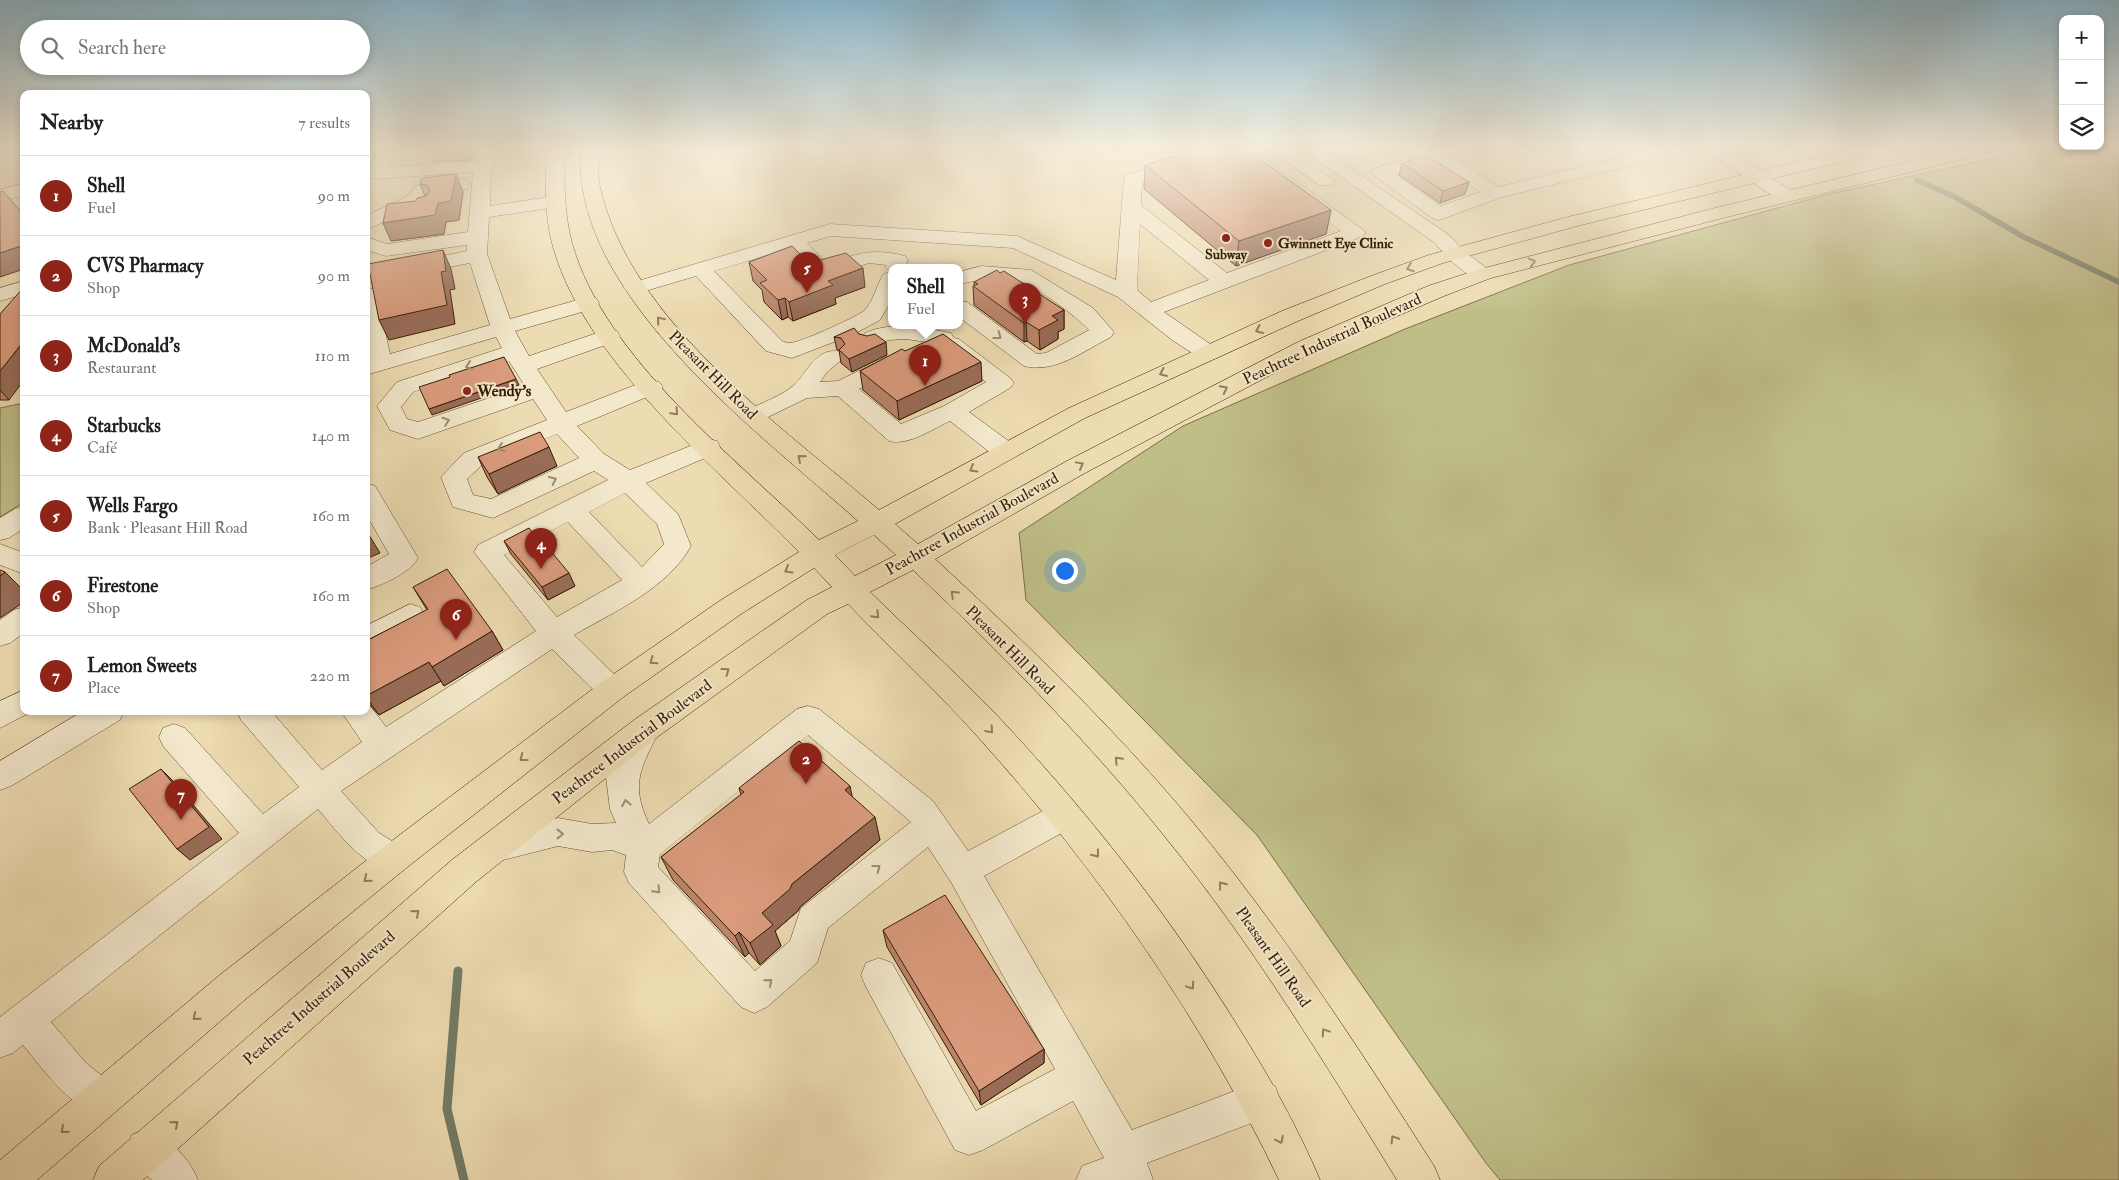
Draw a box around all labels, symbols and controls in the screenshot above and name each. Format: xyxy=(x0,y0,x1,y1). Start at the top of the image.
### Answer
map controls xyxy=(2059,15,2104,150)
button: + xyxy=(2059,15,2104,60)
search box xyxy=(20,20,370,75)
icon: search xyxy=(38,34,66,62)
text: Search here xyxy=(78,36,166,60)
button: − xyxy=(2059,60,2104,105)
button: layers xyxy=(2059,105,2104,150)
text: Nearby xyxy=(40,109,103,136)
text: 7 results xyxy=(298,113,350,133)
text: Shell xyxy=(87,174,125,198)
text: 1 xyxy=(53,186,59,206)
text: 90 m xyxy=(318,186,350,206)
text: Fuel xyxy=(87,198,116,218)
marker: Subway xyxy=(1220,232,1232,244)
place label: Gwinnett Eye Clinic xyxy=(1278,235,1394,253)
marker: Gwinnett Eye Clinic xyxy=(1262,237,1274,249)
place label: Subway xyxy=(1205,246,1248,264)
pin: 5 xyxy=(791,252,823,293)
text: CVS Pharmacy xyxy=(87,254,203,278)
one-way arrow xyxy=(1527,257,1535,267)
one-way arrow xyxy=(1406,262,1414,272)
popup xyxy=(888,264,963,329)
text: 2 xyxy=(52,266,60,286)
text: 90 m xyxy=(318,266,350,286)
text: Shell xyxy=(906,275,945,299)
text: Shop xyxy=(87,278,120,298)
pin: 3 xyxy=(1009,283,1041,324)
street label: Peachtree Industrial Boulevard xyxy=(1239,289,1425,389)
text: Fuel xyxy=(906,299,935,319)
one-way arrow xyxy=(656,317,665,326)
one-way arrow xyxy=(1255,323,1264,334)
street label: Pleasant Hill Road xyxy=(664,326,762,424)
one-way arrow xyxy=(992,330,1002,339)
text: McDonald's xyxy=(87,334,180,358)
pin: 1 xyxy=(909,345,941,386)
text: 3 xyxy=(53,346,59,366)
text: 110 m xyxy=(315,346,350,366)
text: Restaurant xyxy=(87,358,156,378)
one-way arrow xyxy=(465,361,473,371)
one-way arrow xyxy=(1159,366,1168,377)
place label: Wendy's xyxy=(476,381,532,402)
marker: Wendy's xyxy=(461,385,473,397)
one-way arrow xyxy=(1218,385,1227,395)
one-way arrow xyxy=(669,407,678,416)
text: Starbucks xyxy=(87,414,161,438)
one-way arrow xyxy=(442,417,450,427)
text: 4 xyxy=(52,426,60,446)
text: 140 m xyxy=(312,426,350,446)
text: Café xyxy=(87,438,117,458)
one-way arrow xyxy=(497,442,506,452)
one-way arrow xyxy=(798,454,807,463)
one-way arrow xyxy=(1075,461,1084,471)
one-way arrow xyxy=(969,463,978,473)
street label: Peachtree Industrial Boulevard xyxy=(882,468,1062,580)
one-way arrow xyxy=(548,476,557,486)
text: Wells Fargo xyxy=(87,494,178,518)
text: 5 xyxy=(52,506,60,526)
text: 160 m xyxy=(312,506,350,526)
text: Bank · Pleasant Hill Road xyxy=(87,518,248,538)
pin: 4 xyxy=(525,528,557,569)
your location xyxy=(1052,558,1078,584)
one-way arrow xyxy=(784,563,793,573)
text: Firestone xyxy=(87,574,158,598)
text: 6 xyxy=(52,586,60,606)
text: 160 m xyxy=(312,586,350,606)
one-way arrow xyxy=(950,590,959,599)
text: Shop xyxy=(87,598,120,618)
pin: 6 xyxy=(440,599,472,640)
street label: Pleasant Hill Road xyxy=(961,601,1059,699)
one-way arrow xyxy=(870,609,879,618)
text: Lemon Sweets xyxy=(87,654,197,678)
one-way arrow xyxy=(649,655,659,664)
text: 7 xyxy=(52,666,60,686)
text: 220 m xyxy=(310,666,350,686)
one-way arrow xyxy=(721,668,730,677)
street label: Peachtree Industrial Boulevard xyxy=(548,675,716,809)
text: Place xyxy=(87,678,120,698)
one-way arrow xyxy=(985,725,994,734)
pin: 2 xyxy=(790,743,822,784)
one-way arrow xyxy=(519,752,529,761)
one-way arrow xyxy=(1115,757,1124,766)
pin: 7 xyxy=(165,779,197,820)
one-way arrow xyxy=(621,798,631,807)
one-way arrow xyxy=(556,829,564,839)
one-way arrow xyxy=(1090,848,1098,857)
one-way arrow xyxy=(871,865,880,873)
one-way arrow xyxy=(364,874,373,882)
one-way arrow xyxy=(1219,882,1227,891)
one-way arrow xyxy=(651,884,660,893)
street label: Pleasant Hill Road xyxy=(1231,903,1315,1011)
one-way arrow xyxy=(410,910,419,919)
street label: Peachtree Industrial Boulevard xyxy=(239,926,399,1069)
one-way arrow xyxy=(763,979,772,988)
one-way arrow xyxy=(1185,980,1194,989)
one-way arrow xyxy=(193,1012,202,1021)
one-way arrow xyxy=(1322,1028,1331,1038)
one-way arrow xyxy=(170,1121,179,1130)
one-way arrow xyxy=(60,1124,69,1133)
one-way arrow xyxy=(1274,1135,1284,1144)
one-way arrow xyxy=(1390,1135,1400,1144)

